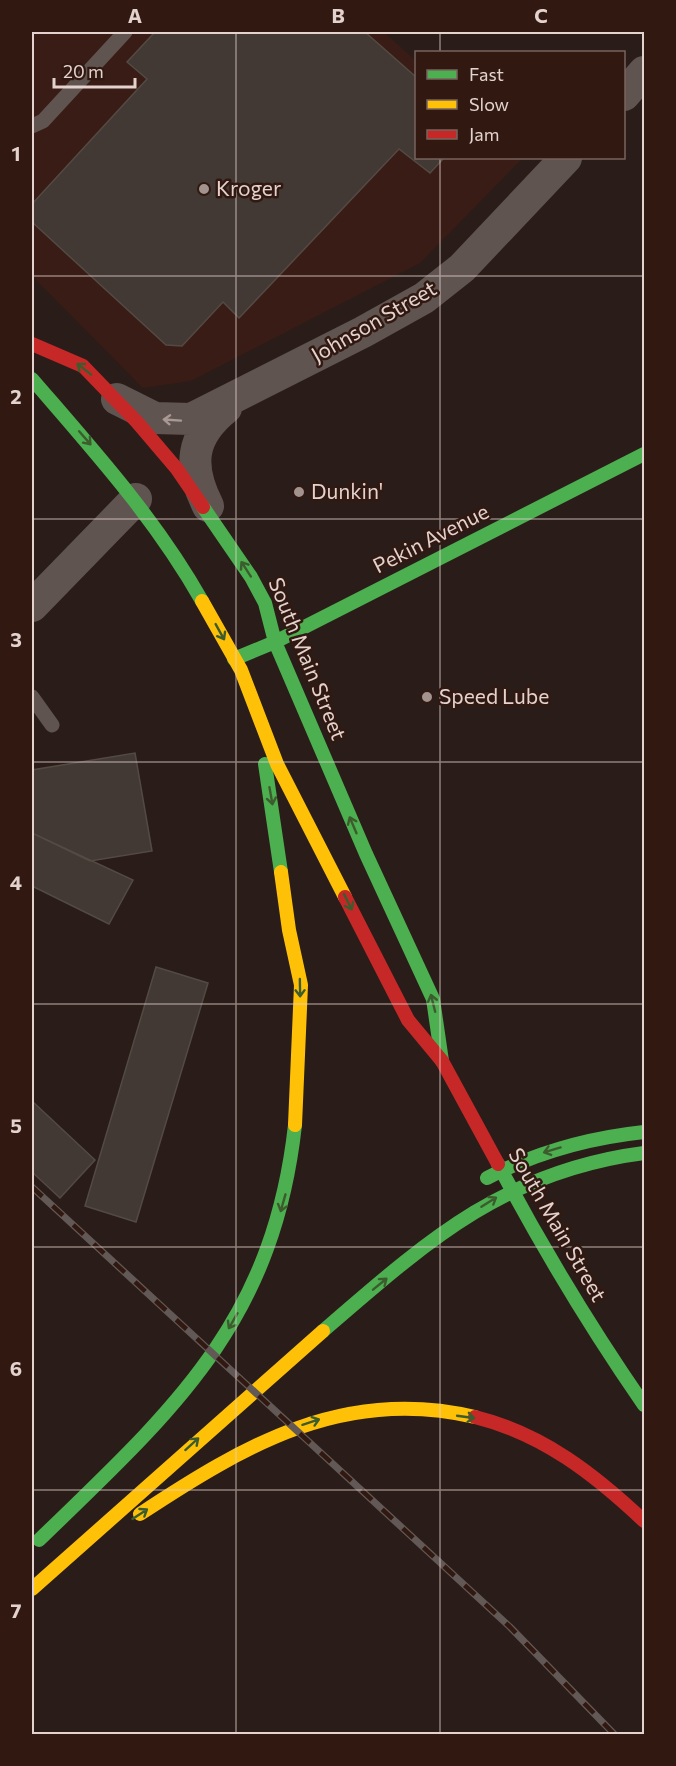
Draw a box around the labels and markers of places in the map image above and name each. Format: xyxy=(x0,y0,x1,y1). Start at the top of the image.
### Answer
place label: Kroger xyxy=(216,175,281,200)
marker: Kroger xyxy=(197,182,211,196)
place label: Dunkin' xyxy=(311,478,383,503)
marker: Dunkin' xyxy=(292,485,306,499)
place label: Speed Lube xyxy=(439,683,549,708)
marker: Speed Lube xyxy=(420,690,434,704)

